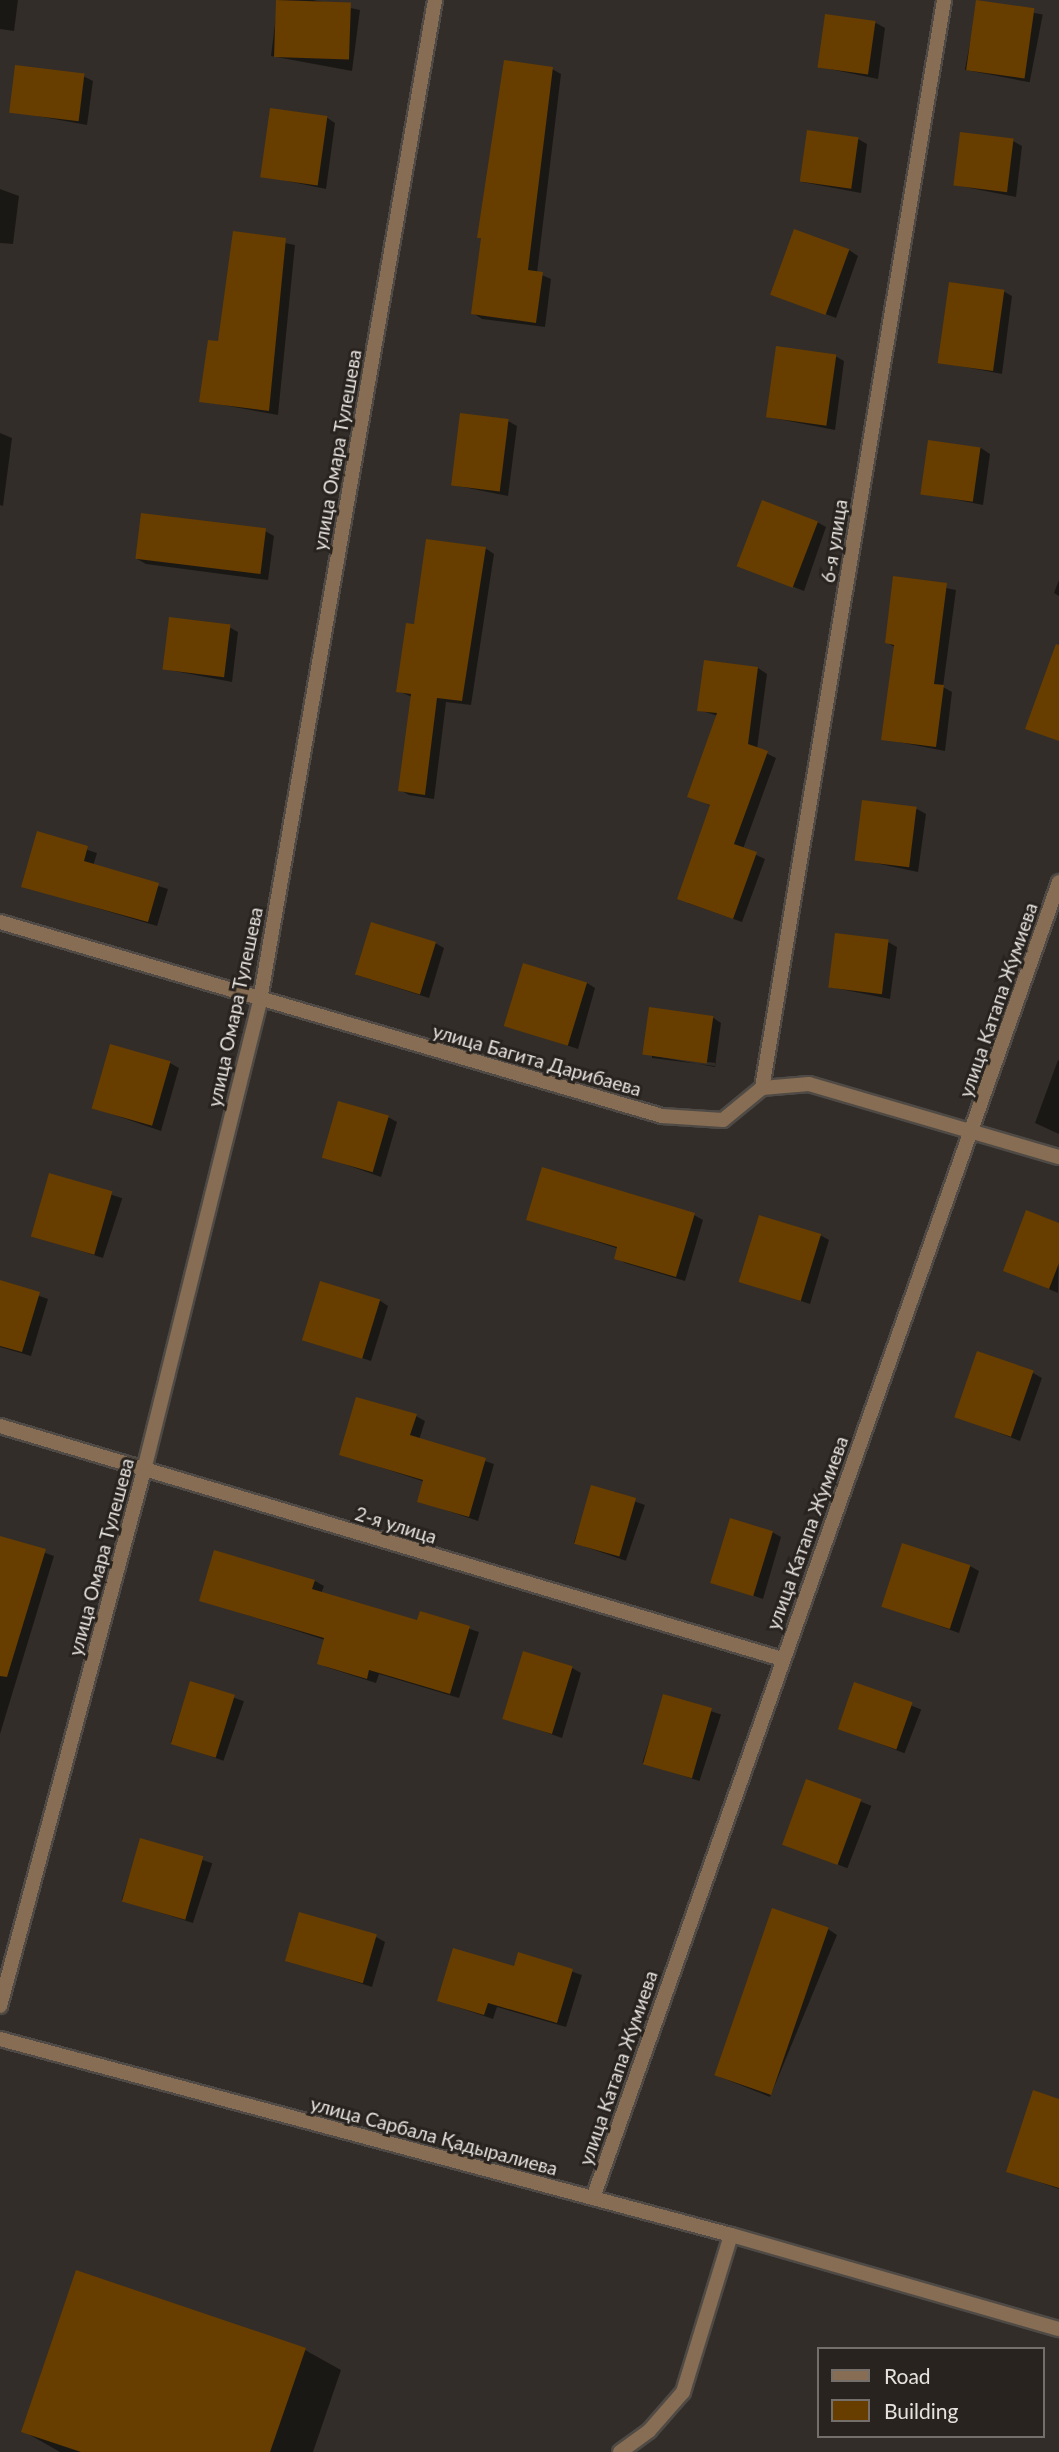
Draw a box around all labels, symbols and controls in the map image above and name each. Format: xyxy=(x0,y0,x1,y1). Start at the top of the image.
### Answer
street label: улица Омара Тулешева xyxy=(308,348,366,552)
street label: 6-я улица xyxy=(816,498,852,584)
street label: улица Катапа Жумиева xyxy=(954,900,1042,1100)
street label: улица Омара Тулешева xyxy=(203,905,267,1109)
street label: улица Багита Дарибаева xyxy=(430,1019,644,1101)
street label: улица Катапа Жумиева xyxy=(761,1433,853,1633)
street label: улица Омара Тулешева xyxy=(64,1456,138,1658)
street label: 2-я улица xyxy=(352,1502,440,1548)
street label: улица Катапа Жумиева xyxy=(574,1968,662,2168)
street label: улица Сарбала Қадыралиева xyxy=(308,2092,560,2180)
legend xyxy=(818,2347,1045,2438)
text: Road xyxy=(884,2363,931,2388)
text: Building xyxy=(884,2398,959,2423)

